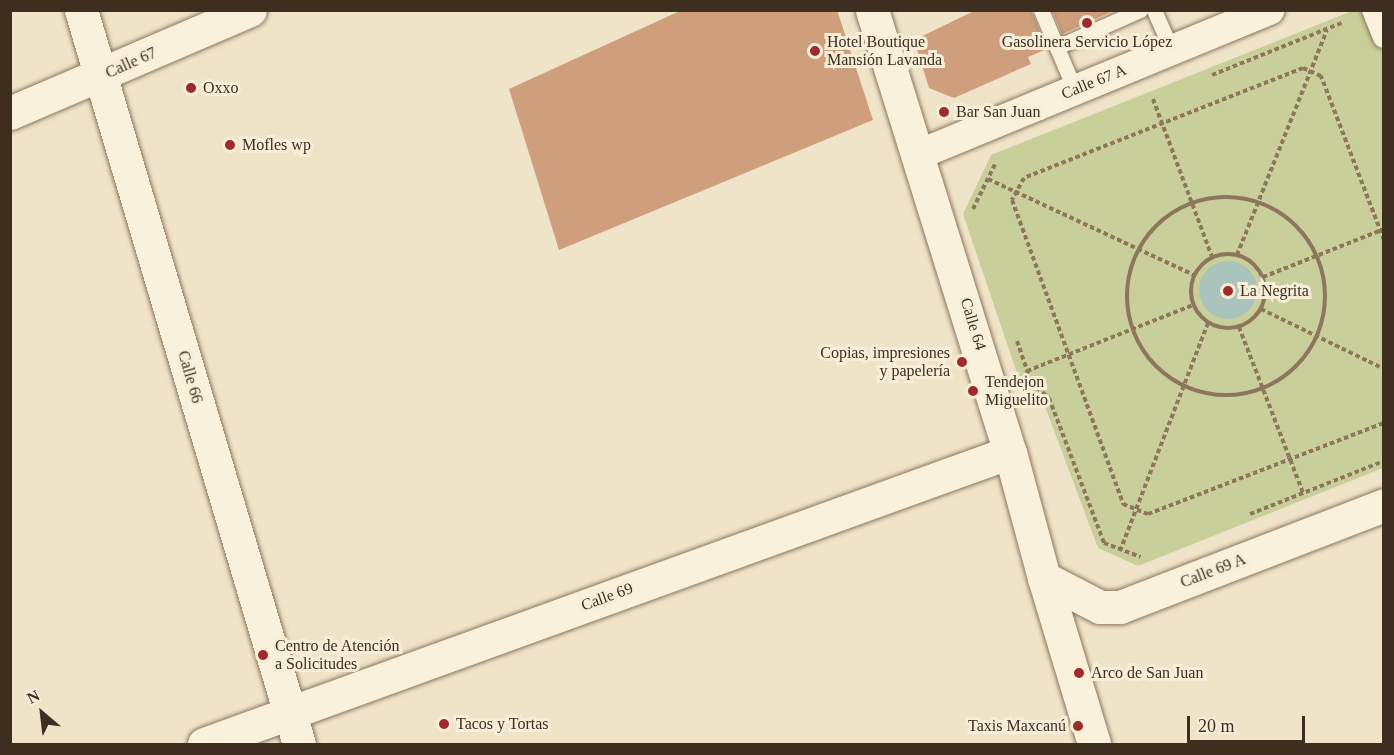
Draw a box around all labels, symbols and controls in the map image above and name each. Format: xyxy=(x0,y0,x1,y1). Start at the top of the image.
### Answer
marker: Gasolinera Servicio López xyxy=(1080,16,1094,30)
place label: Hotel Boutique Mansión Lavanda xyxy=(827,32,942,70)
place label: Gasolinera Servicio López xyxy=(1002,32,1172,52)
street label: Calle 67 xyxy=(103,43,159,83)
marker: Hotel Boutique Mansión Lavanda xyxy=(808,44,822,58)
street label: Calle 67 A xyxy=(1058,60,1130,104)
place label: Oxxo xyxy=(203,78,239,98)
marker: Oxxo xyxy=(184,81,198,95)
place label: Bar San Juan xyxy=(956,102,1040,122)
marker: Bar San Juan xyxy=(937,105,951,119)
place label: Mofles wp xyxy=(242,135,311,155)
marker: Mofles wp xyxy=(223,138,237,152)
place label: La Negrita xyxy=(1240,281,1309,301)
marker: La Negrita xyxy=(1221,284,1235,298)
street label: Calle 64 xyxy=(956,295,990,353)
place label: Copias, impresiones y papelería xyxy=(820,343,950,381)
street label: Calle 66 xyxy=(173,349,207,405)
marker: Copias, impresiones y papelería xyxy=(955,355,969,369)
place label: Tendejon Miguelito xyxy=(985,372,1048,410)
marker: Tendejon Miguelito xyxy=(966,384,980,398)
street label: Calle 69 A xyxy=(1177,550,1249,592)
street label: Calle 69 xyxy=(578,579,636,615)
place label: Centro de Atención a Solicitudes xyxy=(275,636,400,674)
marker: Centro de Atención a Solicitudes xyxy=(256,648,270,662)
place label: Arco de San Juan xyxy=(1091,663,1203,683)
marker: Arco de San Juan xyxy=(1072,666,1086,680)
north arrow xyxy=(12,683,72,743)
text: N xyxy=(24,686,42,707)
scale bar xyxy=(1190,704,1308,742)
place label: Tacos y Tortas xyxy=(456,714,549,734)
place label: Taxis Maxcanú xyxy=(968,716,1066,736)
text: 20 m xyxy=(1198,716,1235,736)
marker: Tacos y Tortas xyxy=(437,717,451,731)
marker: Taxis Maxcanú xyxy=(1071,719,1085,733)

